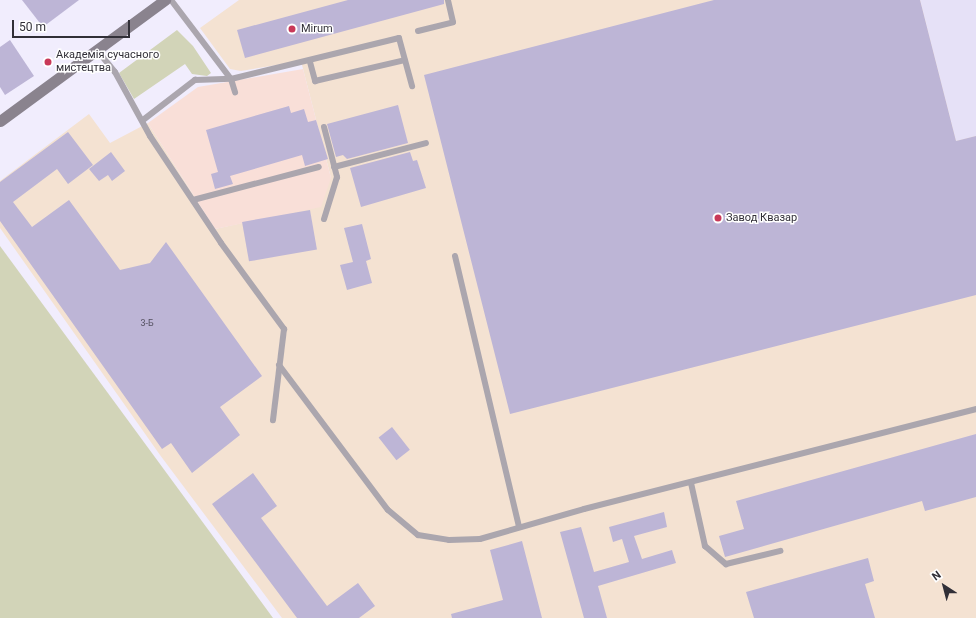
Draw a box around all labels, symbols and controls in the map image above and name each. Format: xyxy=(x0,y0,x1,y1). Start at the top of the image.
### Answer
scale bar xyxy=(14,12,132,38)
text: 50 m xyxy=(19,20,46,34)
place label: Mirum xyxy=(301,22,333,36)
marker: Mirum xyxy=(286,23,298,35)
place label: Академія сучасного мистецтва xyxy=(56,49,159,75)
marker: Академія сучасного мистецтва xyxy=(43,57,53,67)
place label: Завод Квазар xyxy=(726,211,797,225)
marker: Завод Квазар xyxy=(713,213,723,223)
house number: 3-Б xyxy=(140,318,154,328)
north arrow xyxy=(924,566,964,606)
text: N xyxy=(930,568,944,583)

